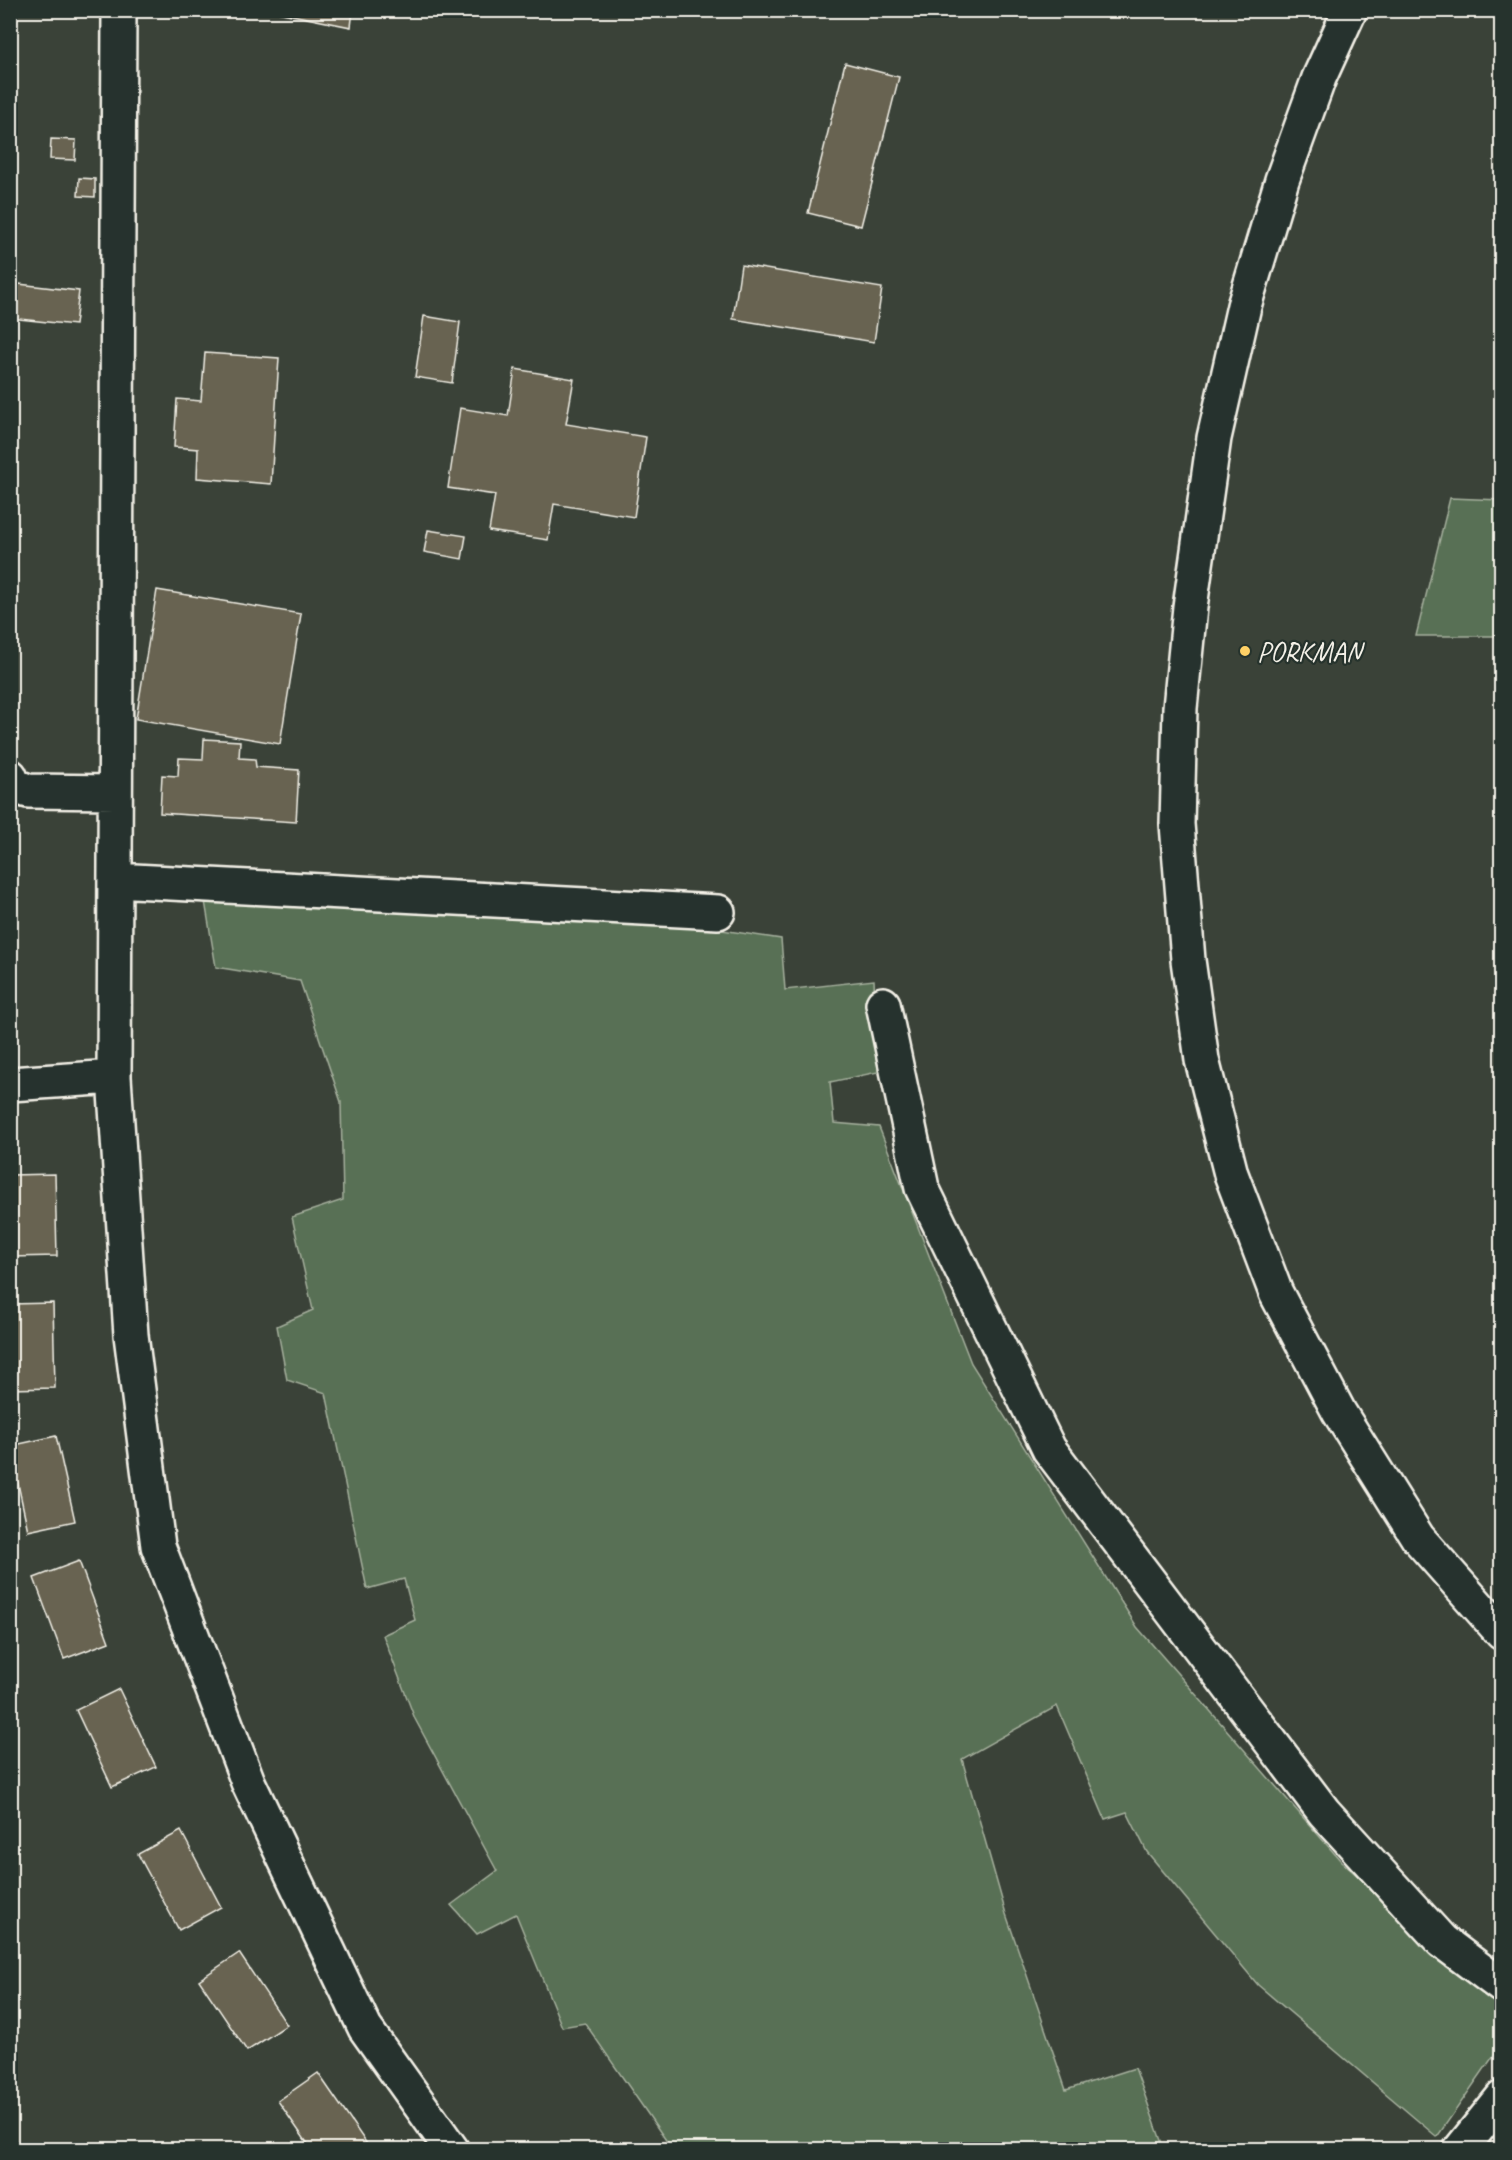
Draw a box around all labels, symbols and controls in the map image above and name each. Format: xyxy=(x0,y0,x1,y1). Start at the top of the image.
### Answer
place label: PORKMAN xyxy=(1257,634,1366,669)
marker: PORKMAN xyxy=(1238,644,1252,658)

